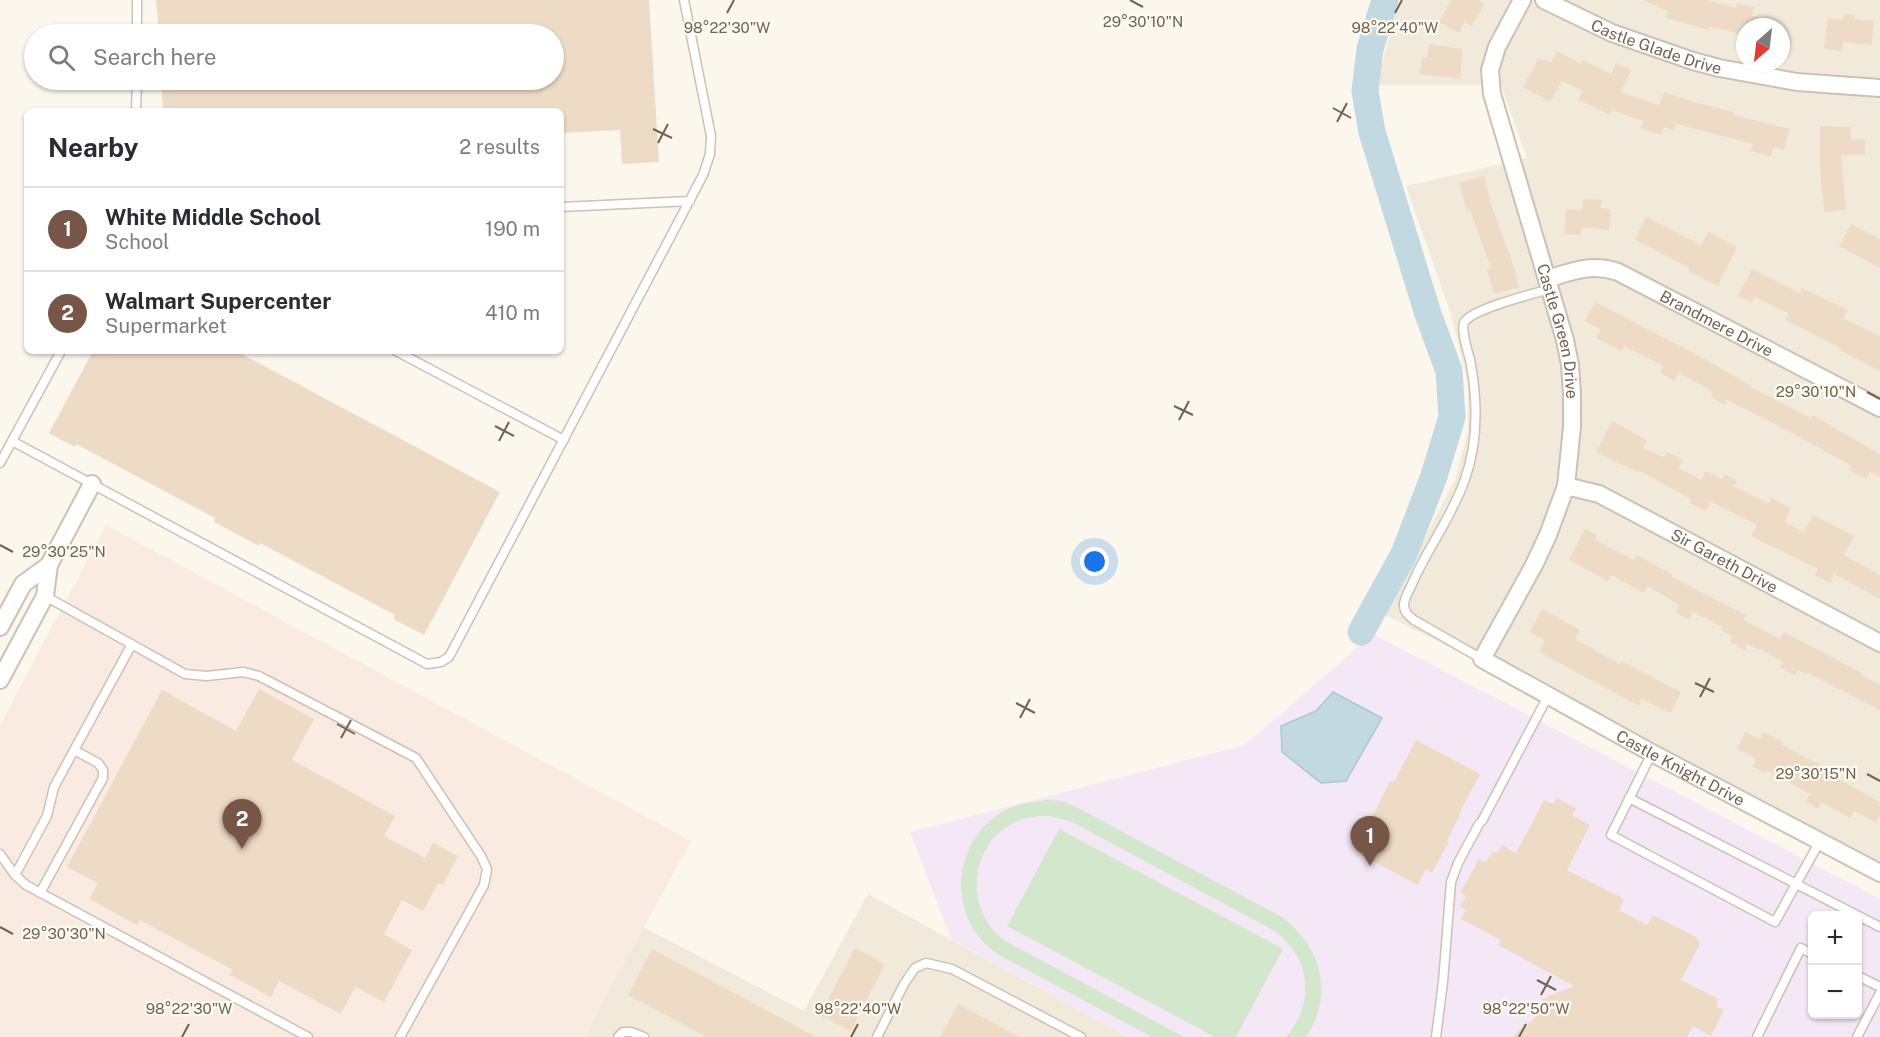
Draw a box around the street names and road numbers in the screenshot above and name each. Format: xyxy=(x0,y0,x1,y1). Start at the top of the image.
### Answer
street label: Castle Glade Drive xyxy=(1588,15,1724,78)
street label: Castle Green Drive xyxy=(1533,261,1581,399)
street label: Brandmere Drive xyxy=(1657,286,1776,361)
street label: Sir Gareth Drive xyxy=(1668,525,1781,597)
street label: Castle Knight Drive xyxy=(1613,726,1748,810)

